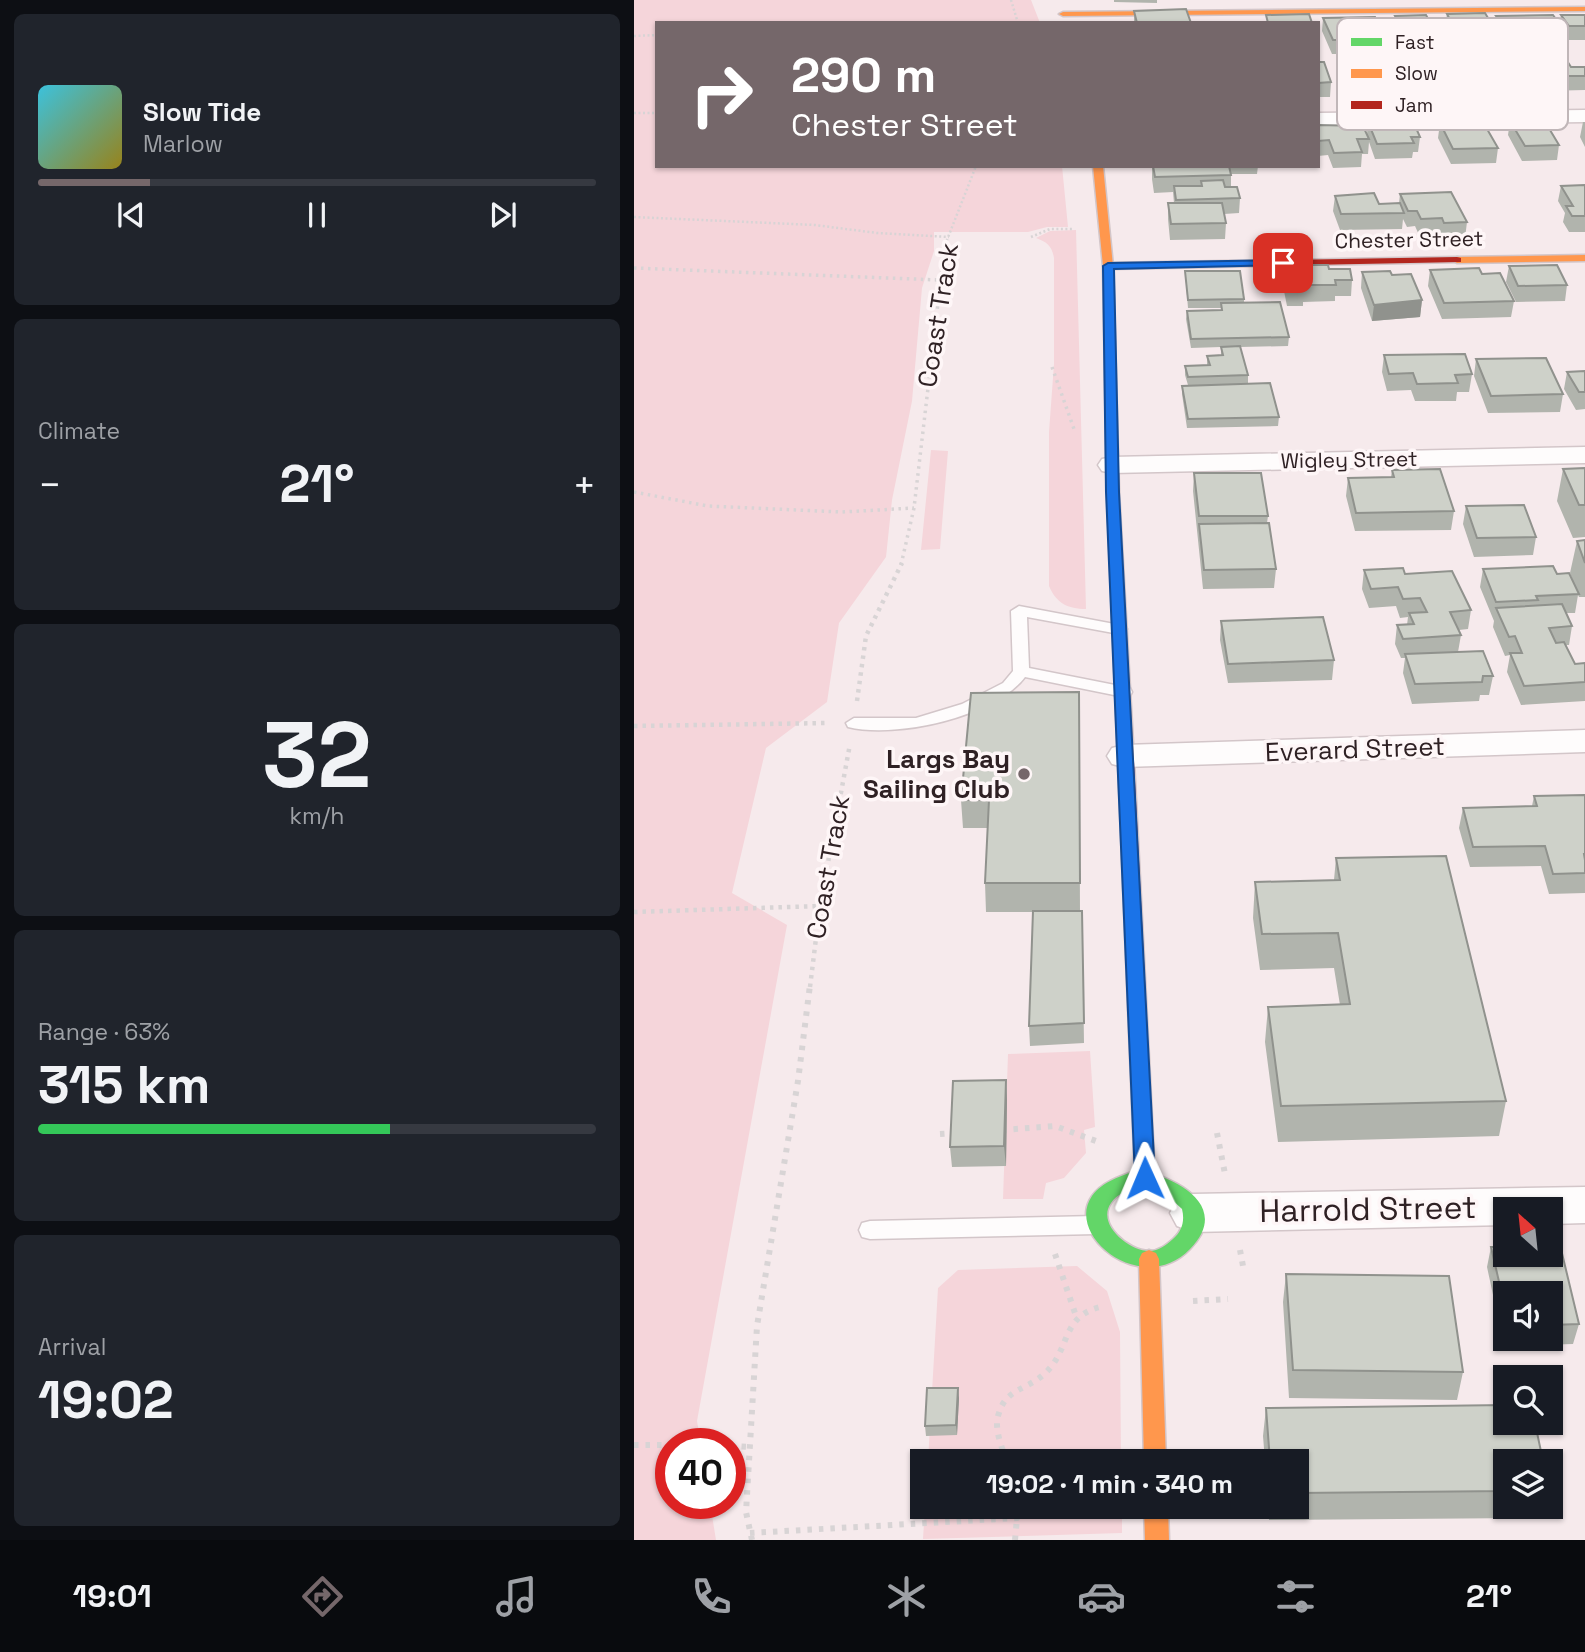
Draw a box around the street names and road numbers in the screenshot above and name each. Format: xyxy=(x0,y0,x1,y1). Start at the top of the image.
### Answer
street label: Chester Street xyxy=(1334,225,1484,254)
street label: Coast Track xyxy=(910,240,966,390)
street label: Wigley Street xyxy=(1280,445,1418,474)
street label: Everard Street xyxy=(1264,729,1446,769)
street label: Coast Track xyxy=(799,792,857,942)
street label: Harrold Street xyxy=(1259,1187,1477,1231)

